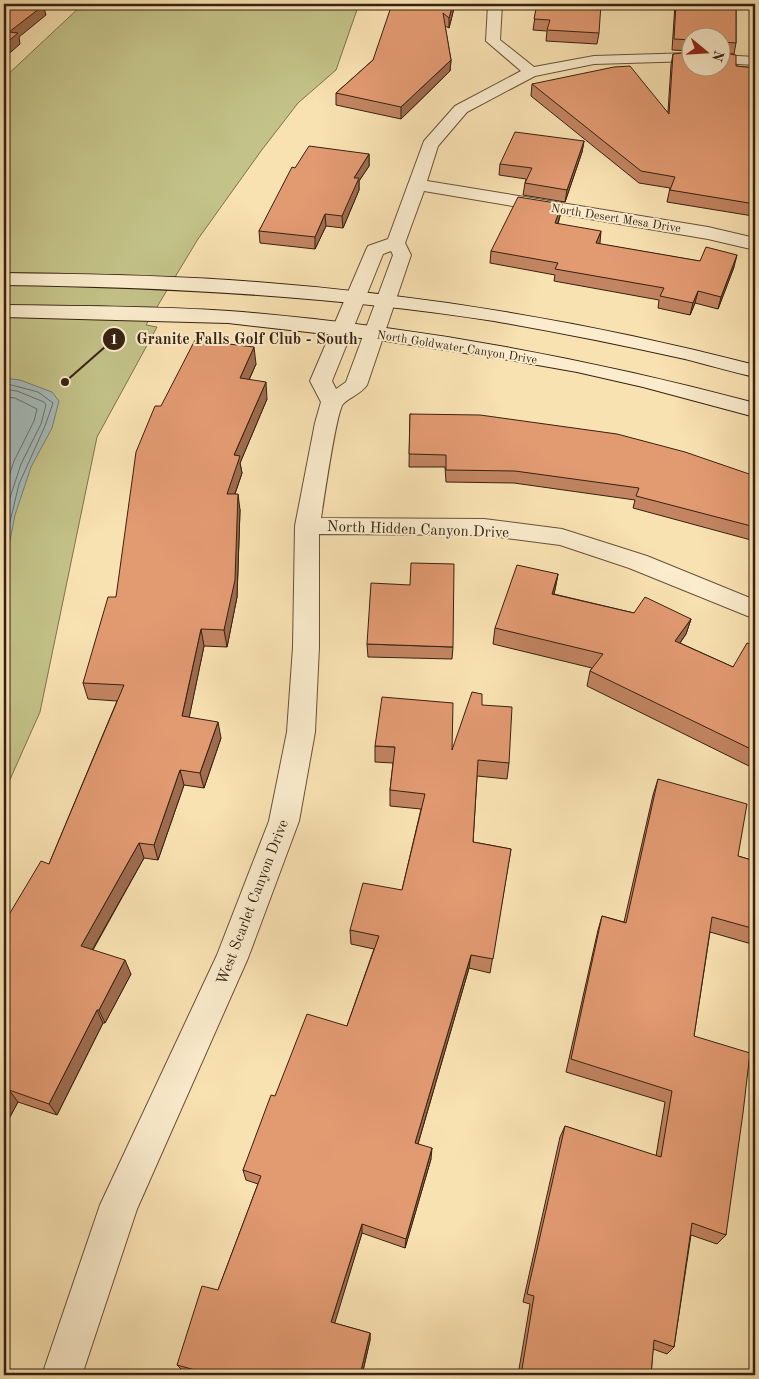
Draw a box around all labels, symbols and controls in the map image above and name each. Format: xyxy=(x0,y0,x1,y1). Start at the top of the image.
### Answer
north arrow xyxy=(682,28,732,78)
text: N xyxy=(709,48,726,63)
street label: North Desert Mesa Drive xyxy=(550,203,682,235)
callout: Granite Falls Golf Club - South xyxy=(102,323,368,354)
street label: North Goldwater Canyon Drive xyxy=(376,329,538,367)
text: Granite Falls Golf Club - South xyxy=(136,332,358,348)
text: 1 xyxy=(110,333,118,348)
street label: North Hidden Canyon Drive xyxy=(327,520,509,541)
street label: West Scarlet Canyon Drive xyxy=(215,818,292,987)

